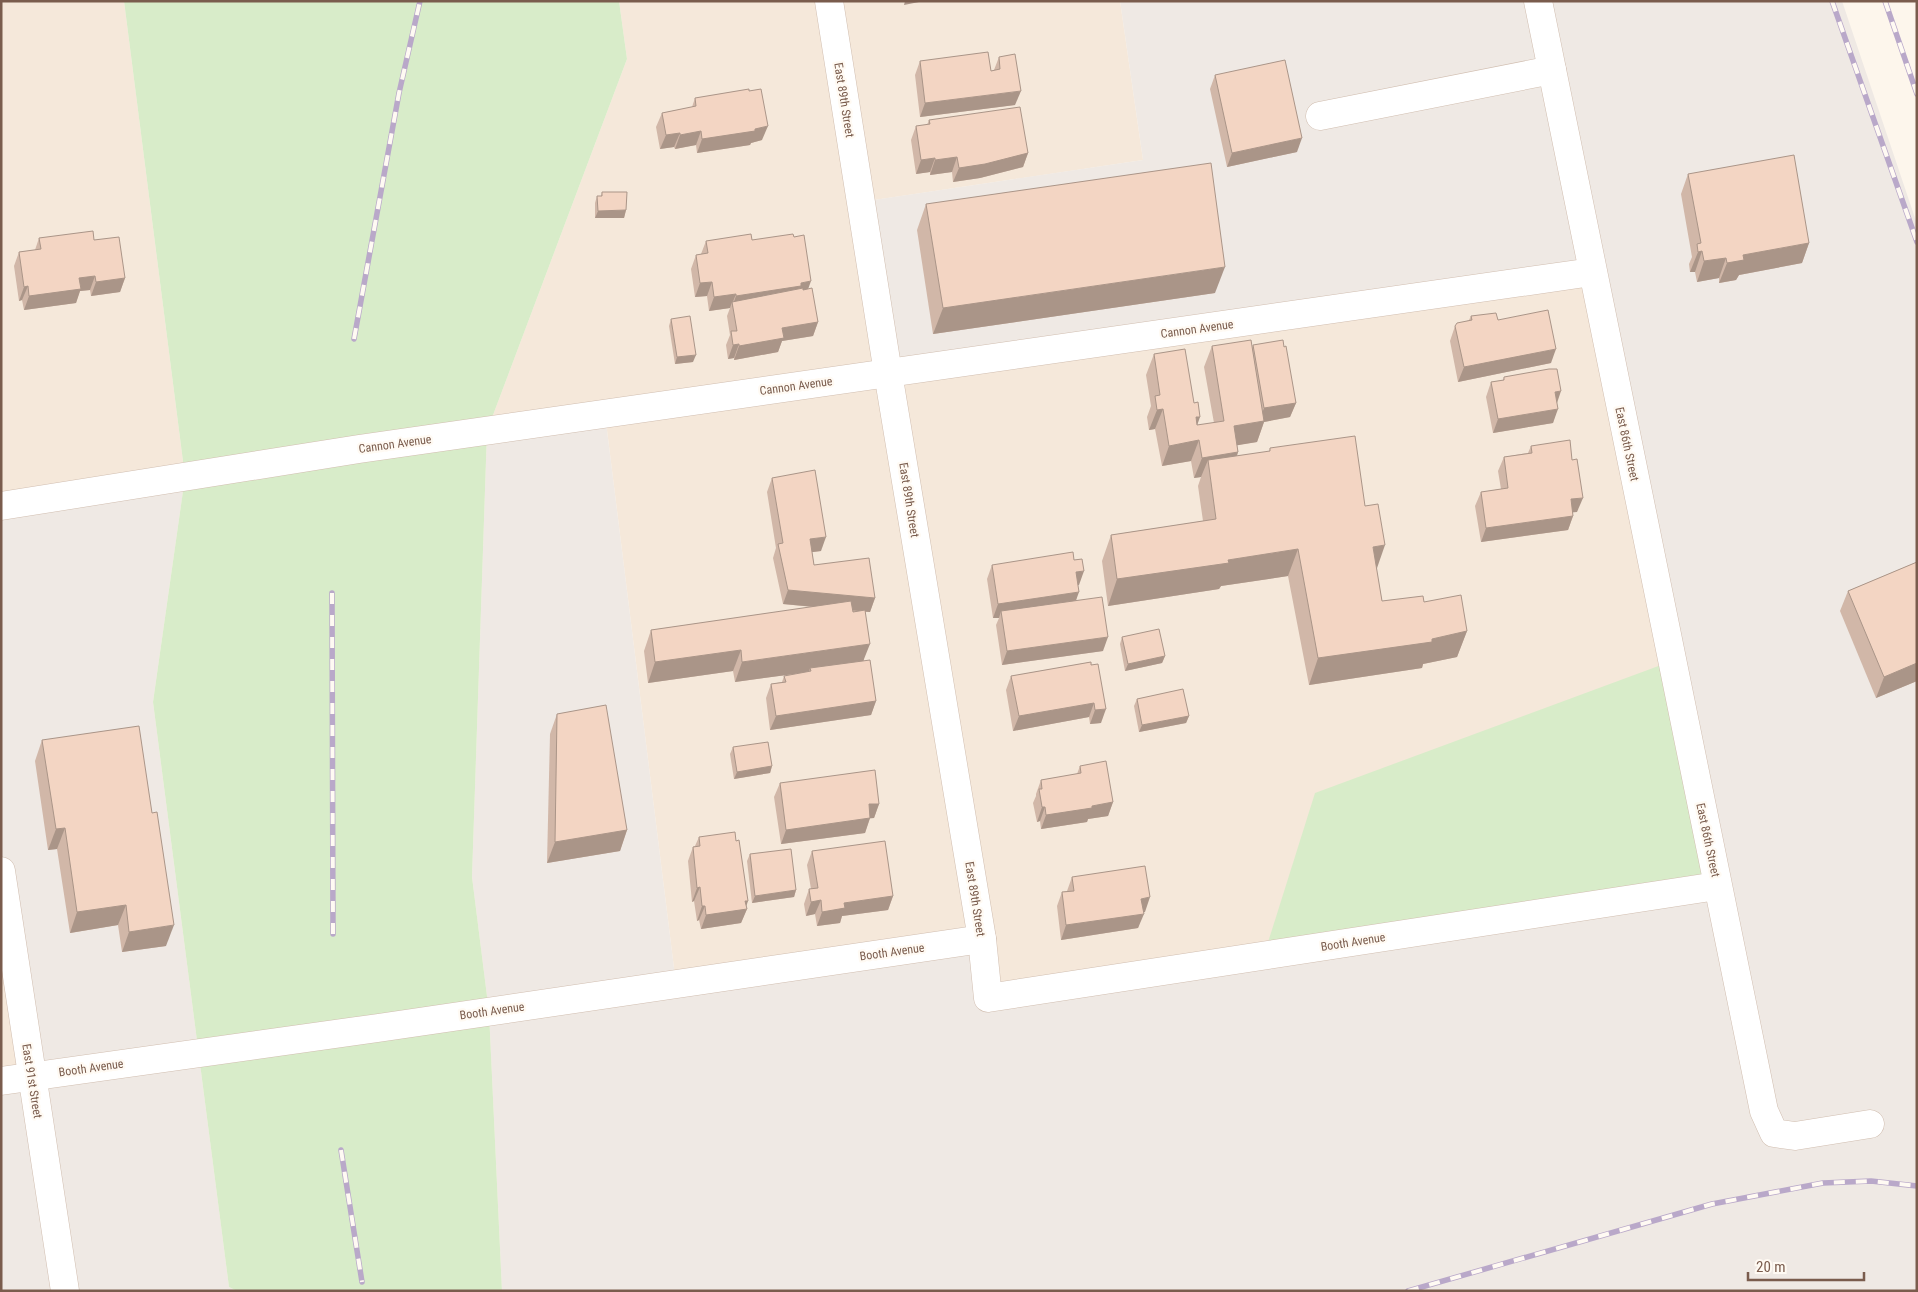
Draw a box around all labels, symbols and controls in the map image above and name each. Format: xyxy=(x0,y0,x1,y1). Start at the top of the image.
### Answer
street label: East 89th Street xyxy=(831,62,857,139)
street label: Cannon Avenue xyxy=(1160,317,1235,341)
street label: Cannon Avenue xyxy=(759,374,834,398)
street label: East 86th Street xyxy=(1612,406,1642,483)
street label: Cannon Avenue xyxy=(358,432,433,456)
street label: East 89th Street xyxy=(896,462,922,539)
street label: East 86th Street xyxy=(1693,802,1723,879)
street label: East 89th Street xyxy=(962,861,988,938)
street label: Booth Avenue xyxy=(1320,930,1387,954)
street label: Booth Avenue xyxy=(859,940,926,963)
street label: Booth Avenue xyxy=(459,999,526,1022)
street label: East 91st Street xyxy=(19,1043,45,1120)
street label: Booth Avenue xyxy=(58,1056,125,1079)
scale bar xyxy=(1748,1250,1864,1282)
text: 20 m xyxy=(1756,1258,1786,1276)

